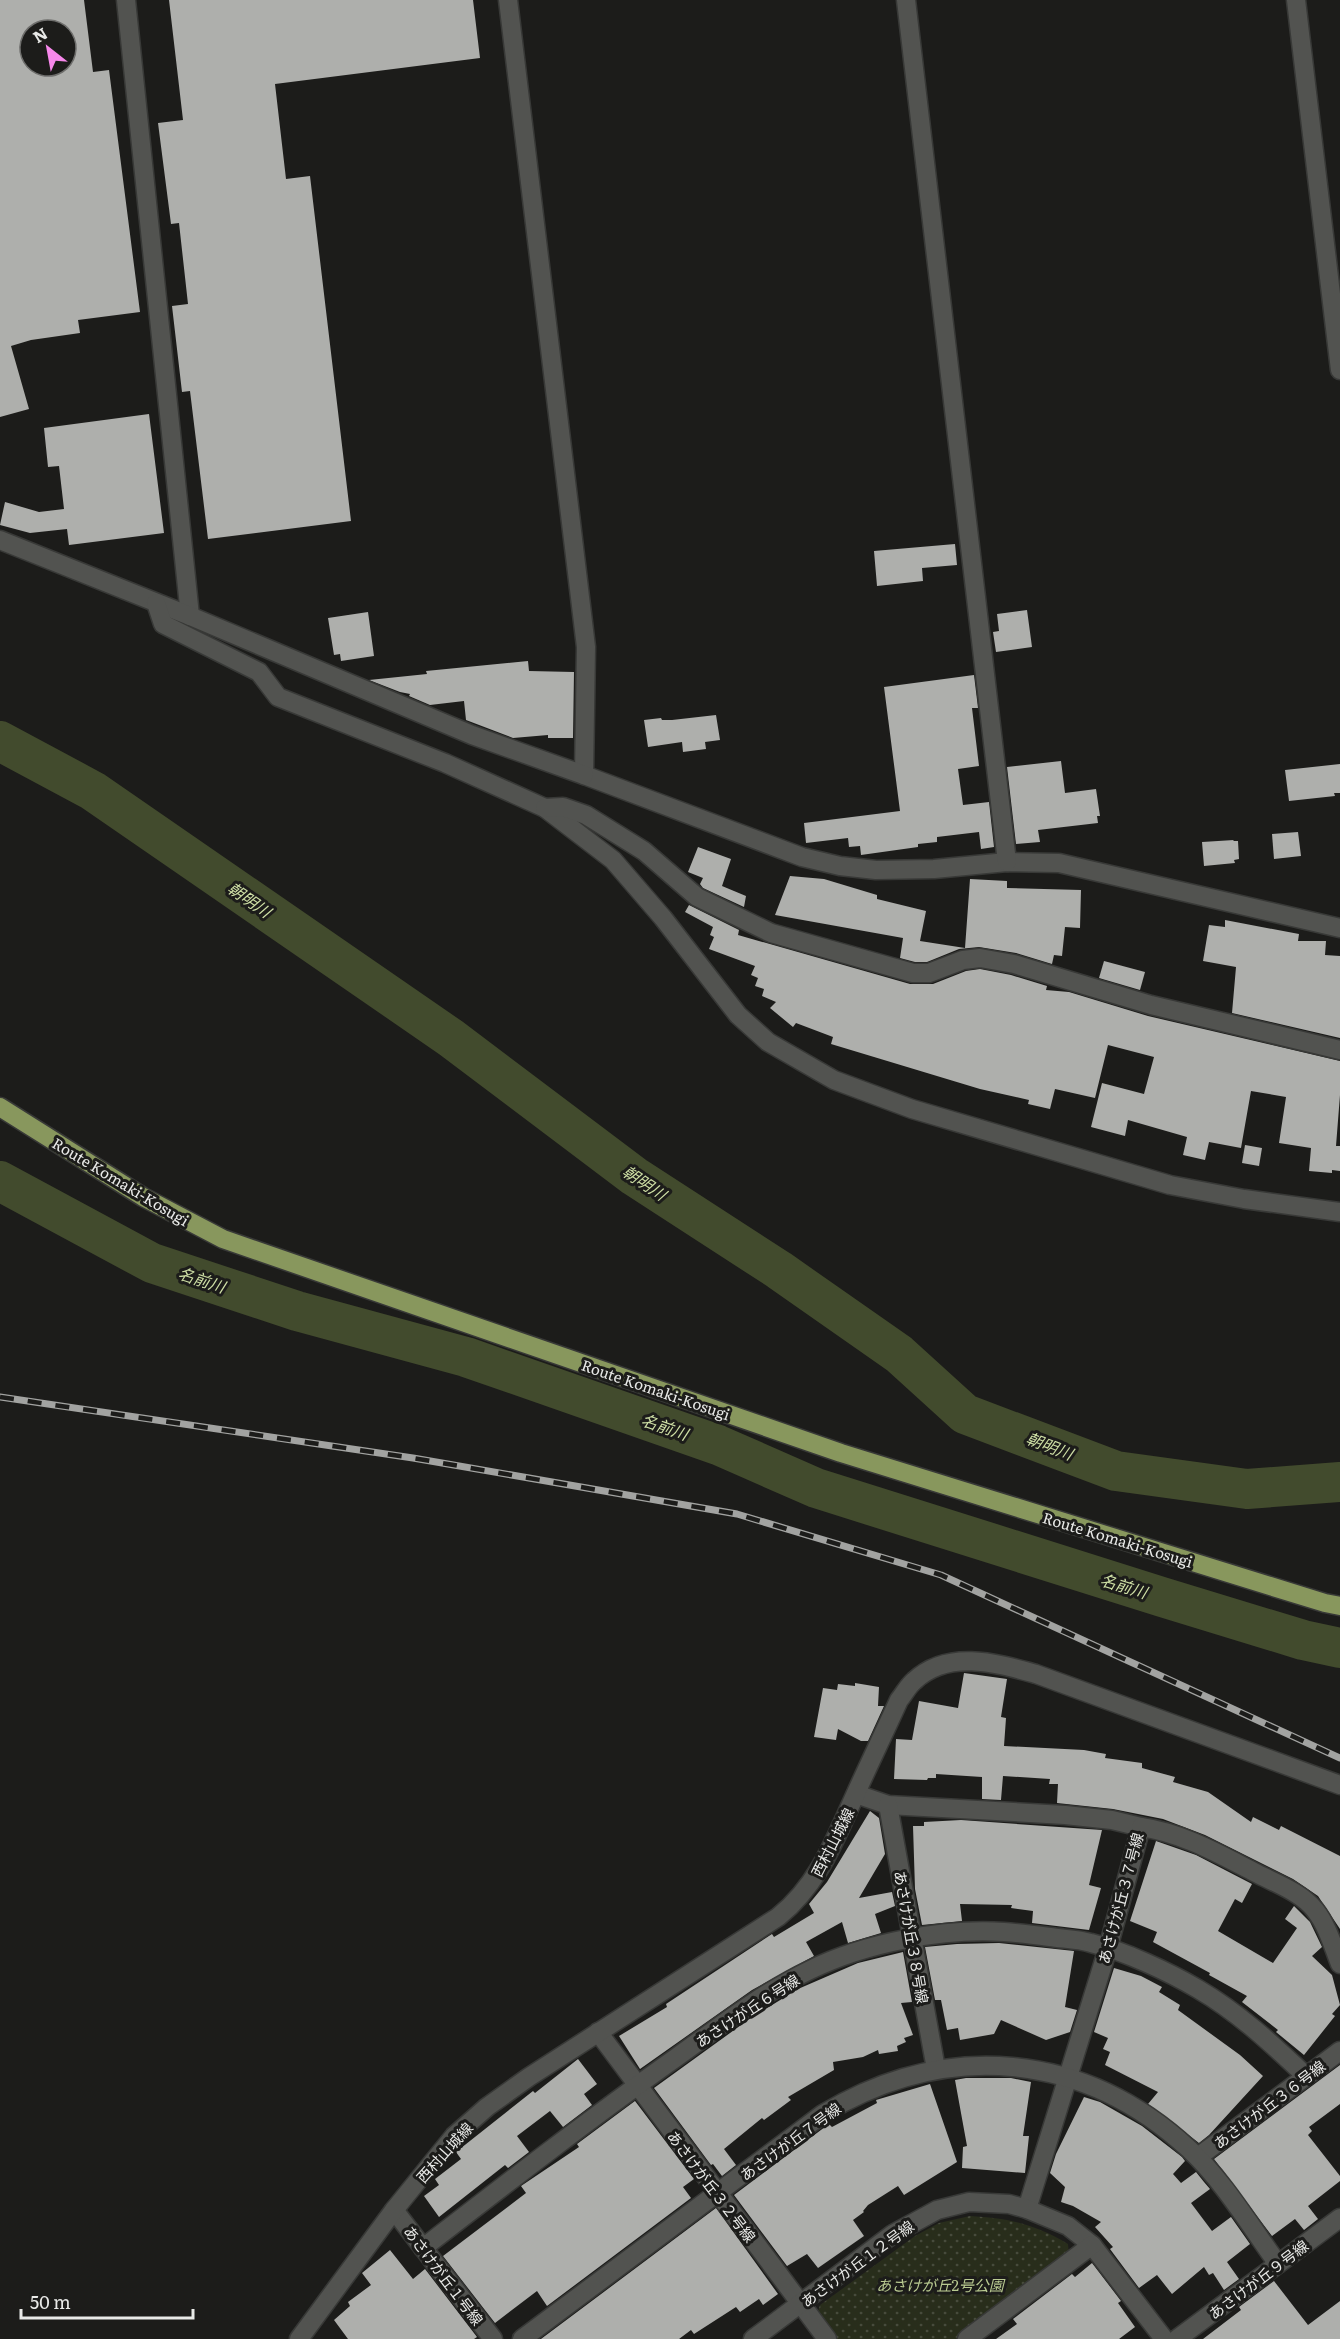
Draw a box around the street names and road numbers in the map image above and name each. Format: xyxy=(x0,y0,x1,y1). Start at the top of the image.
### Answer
street label: Route Komaki-Kosugi xyxy=(48,1131,194,1231)
street label: Route Komaki-Kosugi xyxy=(579,1353,733,1425)
street label: Route Komaki-Kosugi xyxy=(1040,1505,1196,1573)
street label: 西村山城線 xyxy=(805,1803,859,1881)
street label: あさけが丘３７号線 xyxy=(1091,1830,1149,1966)
street label: あさけが丘３８号線 xyxy=(889,1869,935,2005)
street label: あさけが丘６号線 xyxy=(690,1968,804,2052)
street label: あさけが丘３６号線 xyxy=(1208,2054,1330,2154)
street label: あさけが丘７号線 xyxy=(735,2096,845,2186)
street label: 西村山城線 xyxy=(410,2116,478,2188)
street label: あさけが丘３２号線 xyxy=(662,2125,762,2247)
street label: あさけが丘１２号線 xyxy=(796,2214,918,2312)
street label: あさけが丘１号線 xyxy=(399,2220,489,2330)
street label: あさけが丘９号線 xyxy=(1203,2234,1313,2324)

